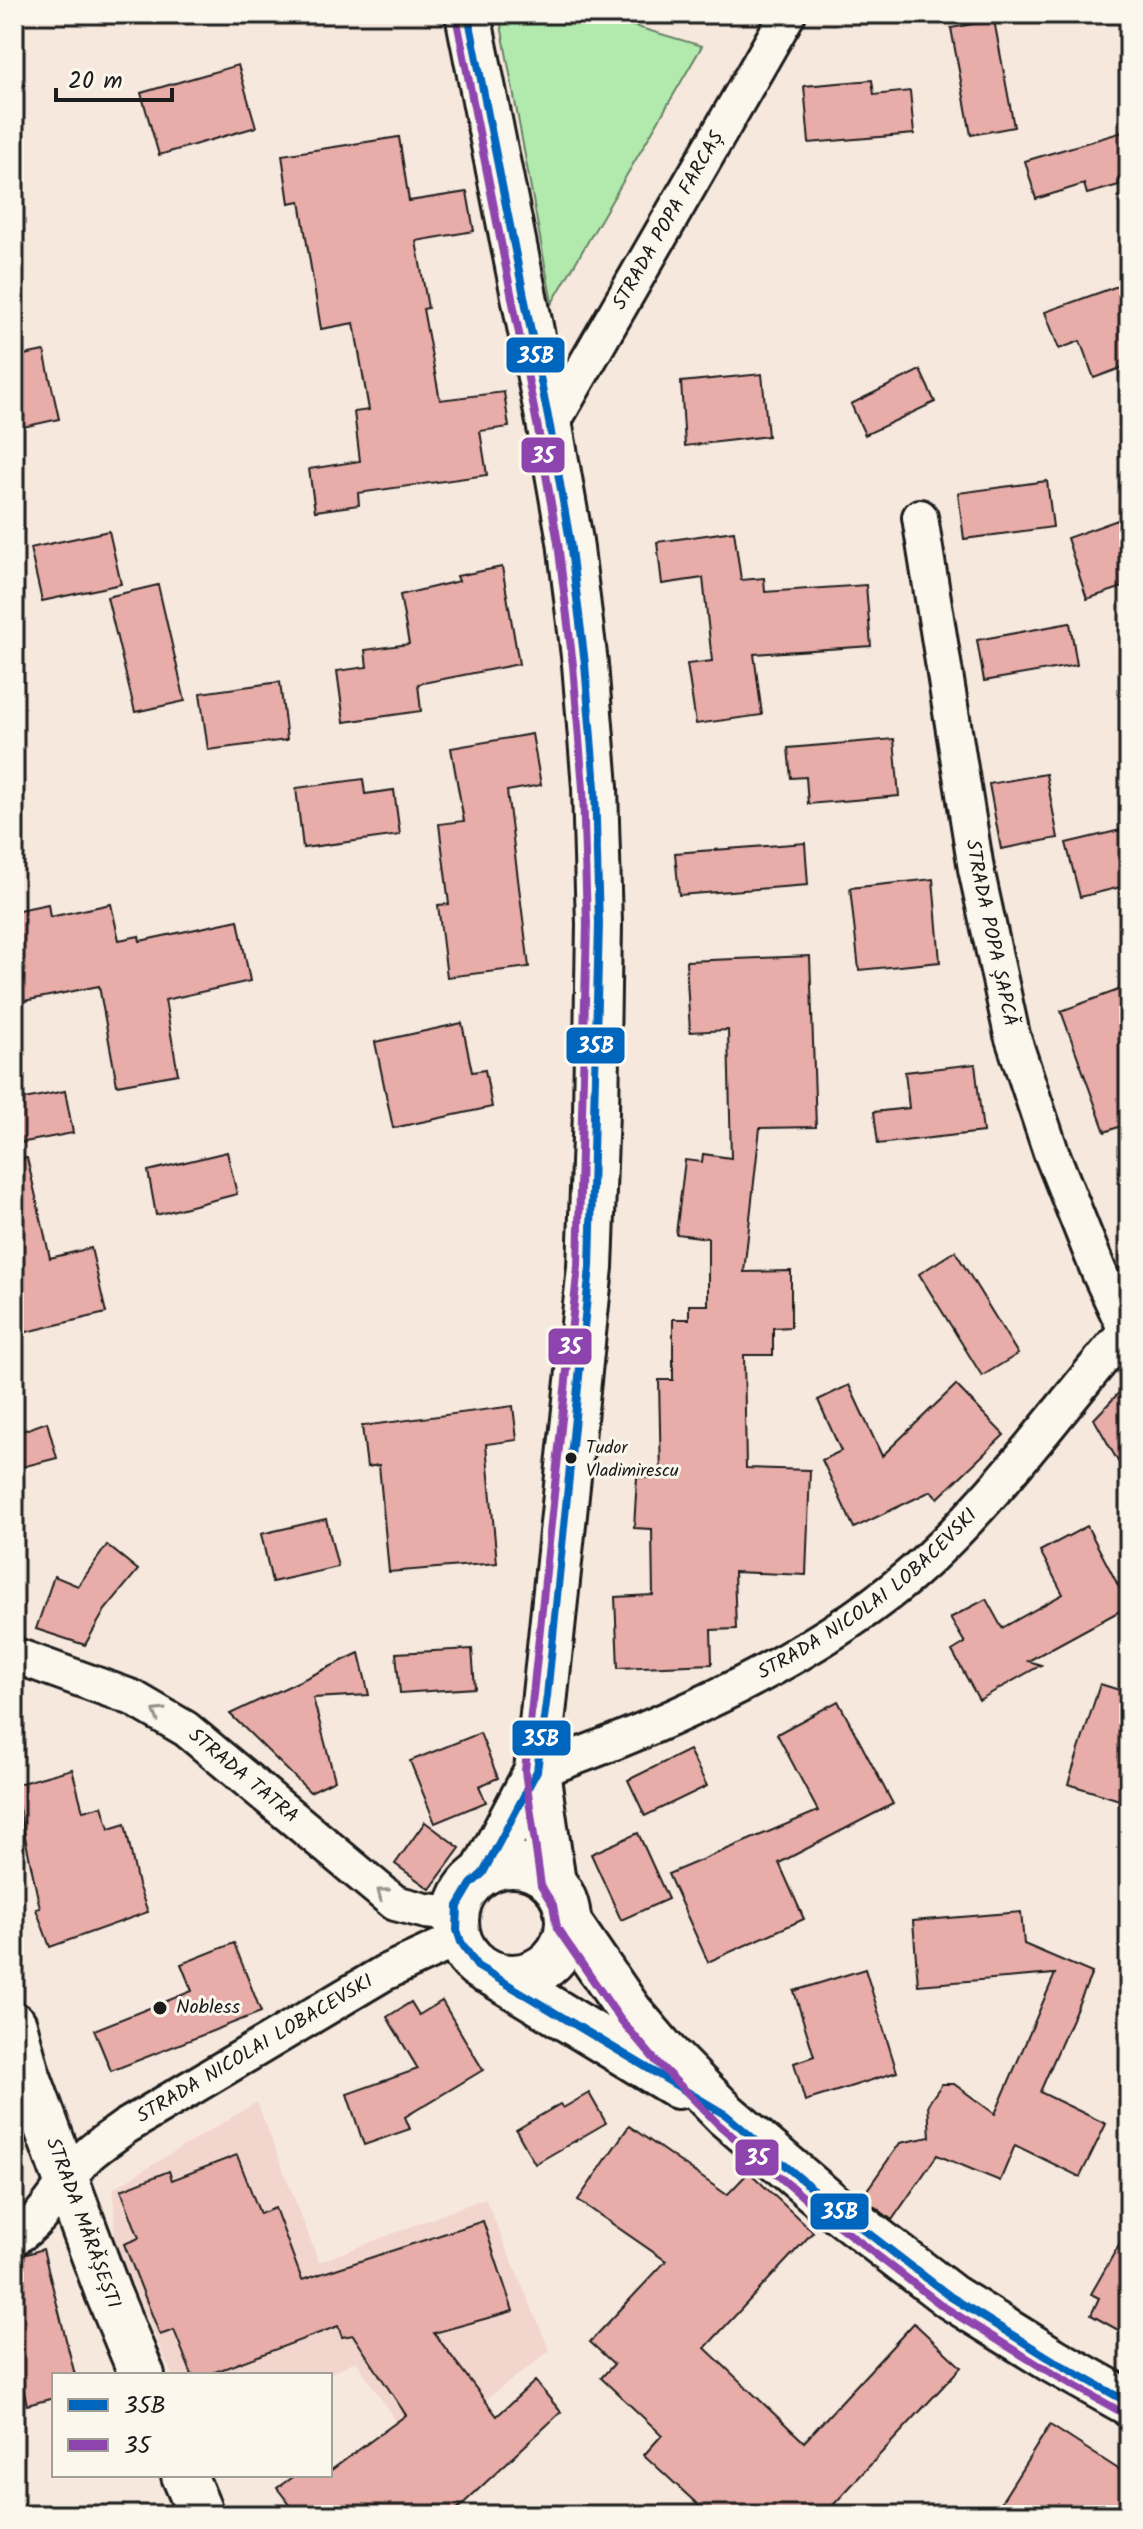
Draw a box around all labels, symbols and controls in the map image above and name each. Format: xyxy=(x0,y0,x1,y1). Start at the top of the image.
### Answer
scale bar xyxy=(56,52,172,102)
text: 20 m xyxy=(68,62,123,101)
street label: STRADA POPA FARCAȘ xyxy=(605,125,733,316)
line badge: 35B xyxy=(505,336,566,374)
text: 35B xyxy=(517,340,554,375)
line badge: 35 xyxy=(520,436,566,474)
text: 35 xyxy=(530,440,556,475)
street label: STRADA POPA ȘAPCĂ xyxy=(956,837,1026,1030)
line badge: 35B xyxy=(565,1026,626,1065)
text: 35B xyxy=(577,1030,614,1065)
line badge: 35 xyxy=(547,1327,593,1366)
text: 35 xyxy=(557,1331,583,1366)
place label: Tudor Vladimirescu xyxy=(586,1434,679,1486)
marker: Tudor Vladimirescu xyxy=(563,1450,579,1466)
street label: STRADA NICOLAI LOBACEVSKI xyxy=(752,1501,986,1689)
one-way arrow xyxy=(152,1707,167,1723)
line badge: 35B xyxy=(511,1719,572,1757)
street label: STRADA TATRA xyxy=(181,1721,305,1832)
text: 35B xyxy=(522,1723,559,1758)
one-way arrow xyxy=(377,1889,391,1903)
street label: STRADA NICOLAI LOBACEVSKI xyxy=(131,1967,380,2132)
place label: Nobless xyxy=(176,1992,241,2024)
marker: Nobless xyxy=(151,1999,169,2017)
street label: STRADA MĂRĂȘEȘTI xyxy=(36,2133,129,2314)
line badge: 35 xyxy=(734,2138,780,2177)
text: 35 xyxy=(744,2142,770,2177)
line badge: 35B xyxy=(809,2192,870,2231)
text: 35B xyxy=(821,2196,858,2231)
legend xyxy=(52,2373,332,2477)
text: 35B xyxy=(124,2387,166,2426)
text: 35 xyxy=(124,2427,153,2466)

